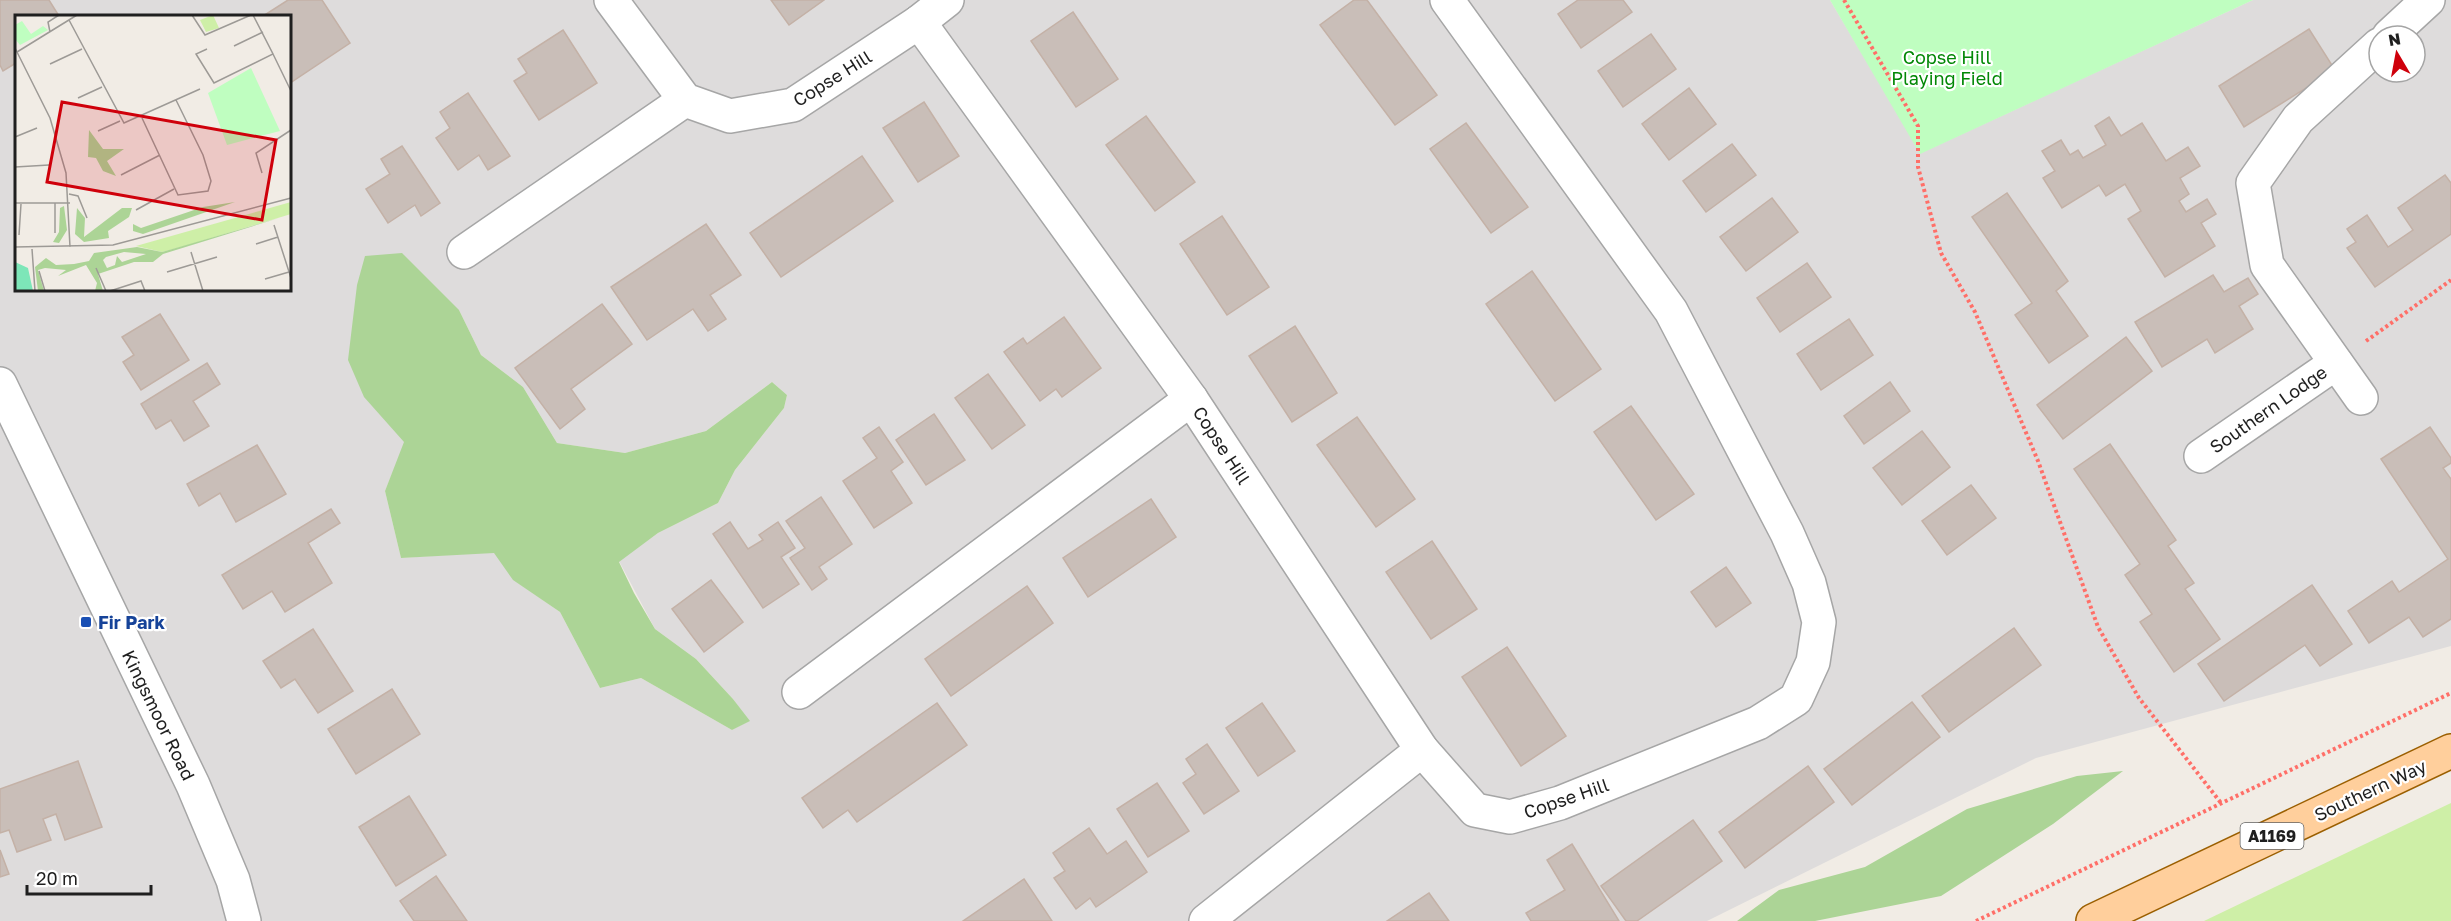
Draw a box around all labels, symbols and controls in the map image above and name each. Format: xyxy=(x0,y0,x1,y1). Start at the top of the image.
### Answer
inset map xyxy=(15,15,291,291)
north arrow xyxy=(2367,24,2427,84)
text: N xyxy=(2387,28,2402,50)
street label: Copse Hill xyxy=(789,45,876,111)
park label: Copse Hill Playing Field xyxy=(1891,46,2003,89)
street label: Southern Lodge xyxy=(2205,360,2331,458)
street label: Copse Hill xyxy=(1189,402,1255,488)
place label: Fir Park xyxy=(98,611,165,633)
marker: Fir Park xyxy=(79,615,93,629)
street label: Kingsmoor Road xyxy=(118,646,200,784)
street label: Southern Way xyxy=(2311,754,2429,826)
street label: Copse Hill xyxy=(1521,773,1612,823)
road number: A1169 xyxy=(2240,823,2304,849)
scale bar xyxy=(27,858,152,896)
text: 20 m xyxy=(36,867,78,889)

